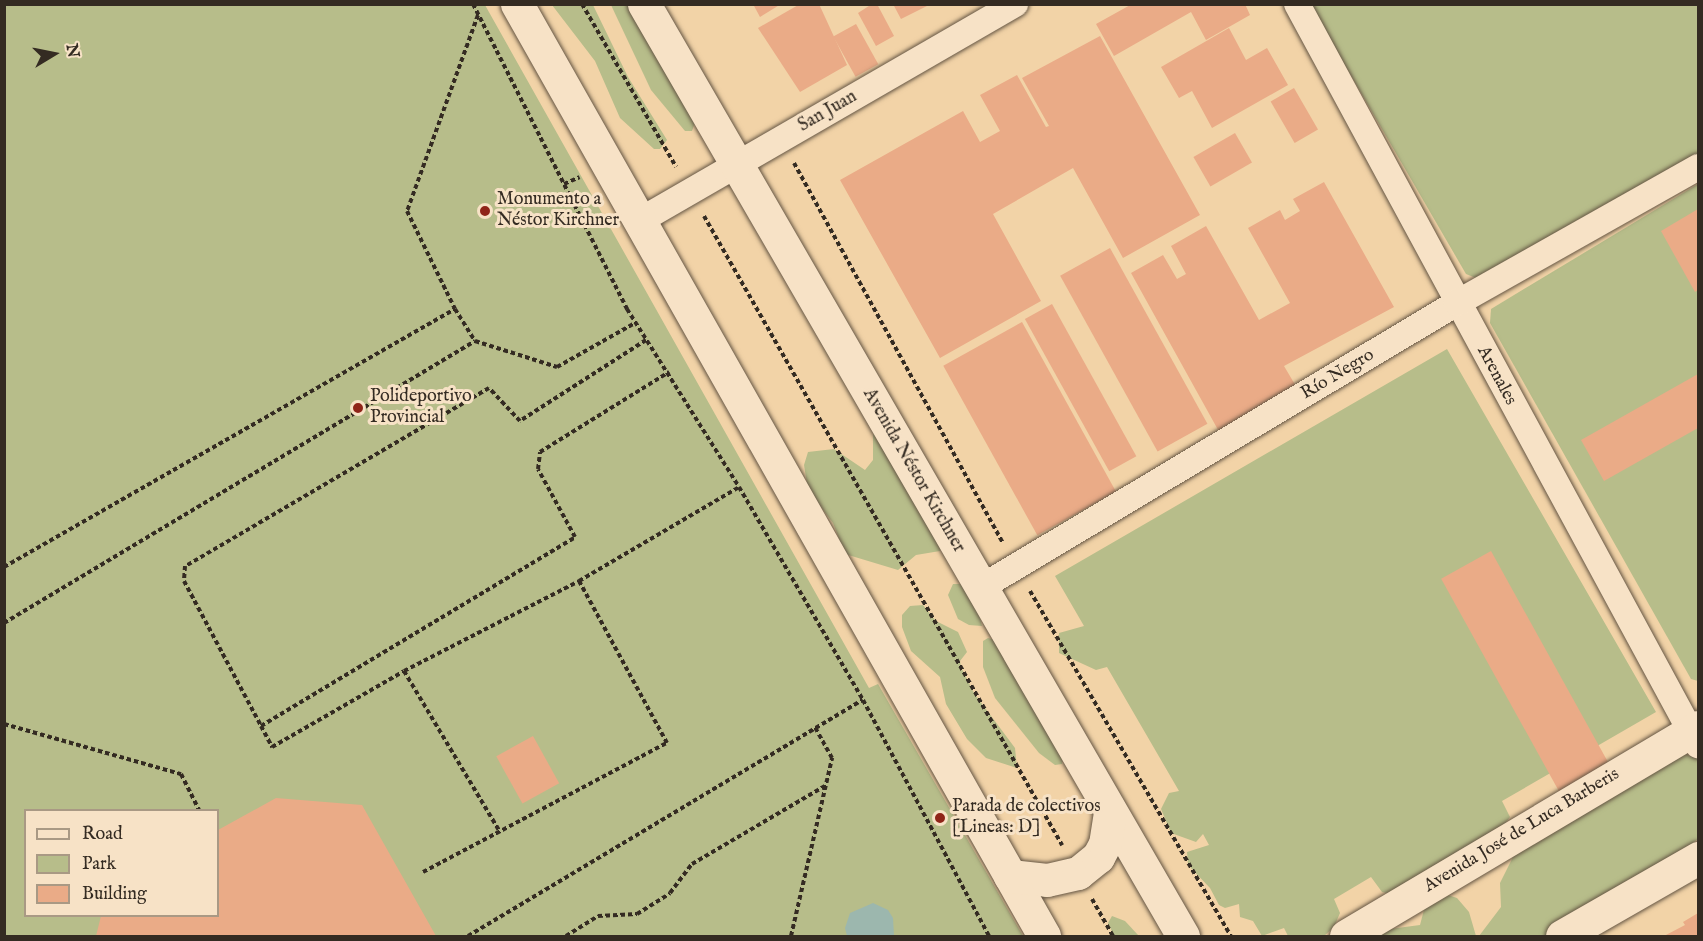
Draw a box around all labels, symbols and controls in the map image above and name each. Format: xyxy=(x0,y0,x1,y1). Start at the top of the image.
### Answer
north arrow xyxy=(24,24,84,84)
text: N xyxy=(61,42,83,59)
street label: San Juan xyxy=(795,87,861,137)
place label: Monumento a Néstor Kirchner xyxy=(497,190,619,232)
marker: Monumento a Néstor Kirchner xyxy=(478,204,492,218)
street label: Arenales xyxy=(1471,343,1521,409)
street label: Río Negro xyxy=(1298,345,1378,405)
street label: Avenida Néstor Kirchner xyxy=(857,385,969,557)
place label: Polideportivo Provincial xyxy=(370,387,472,430)
marker: Polideportivo Provincial xyxy=(351,401,365,415)
street label: Avenida José de Luca Barberis xyxy=(1420,764,1624,898)
place label: Parada de colectivos [Lineas: D] xyxy=(952,797,1100,840)
legend xyxy=(24,809,219,917)
marker: Parada de colectivos [Lineas: D] xyxy=(933,811,947,825)
text: Road xyxy=(82,823,123,846)
text: Park xyxy=(82,853,116,876)
text: Building xyxy=(82,883,147,906)

